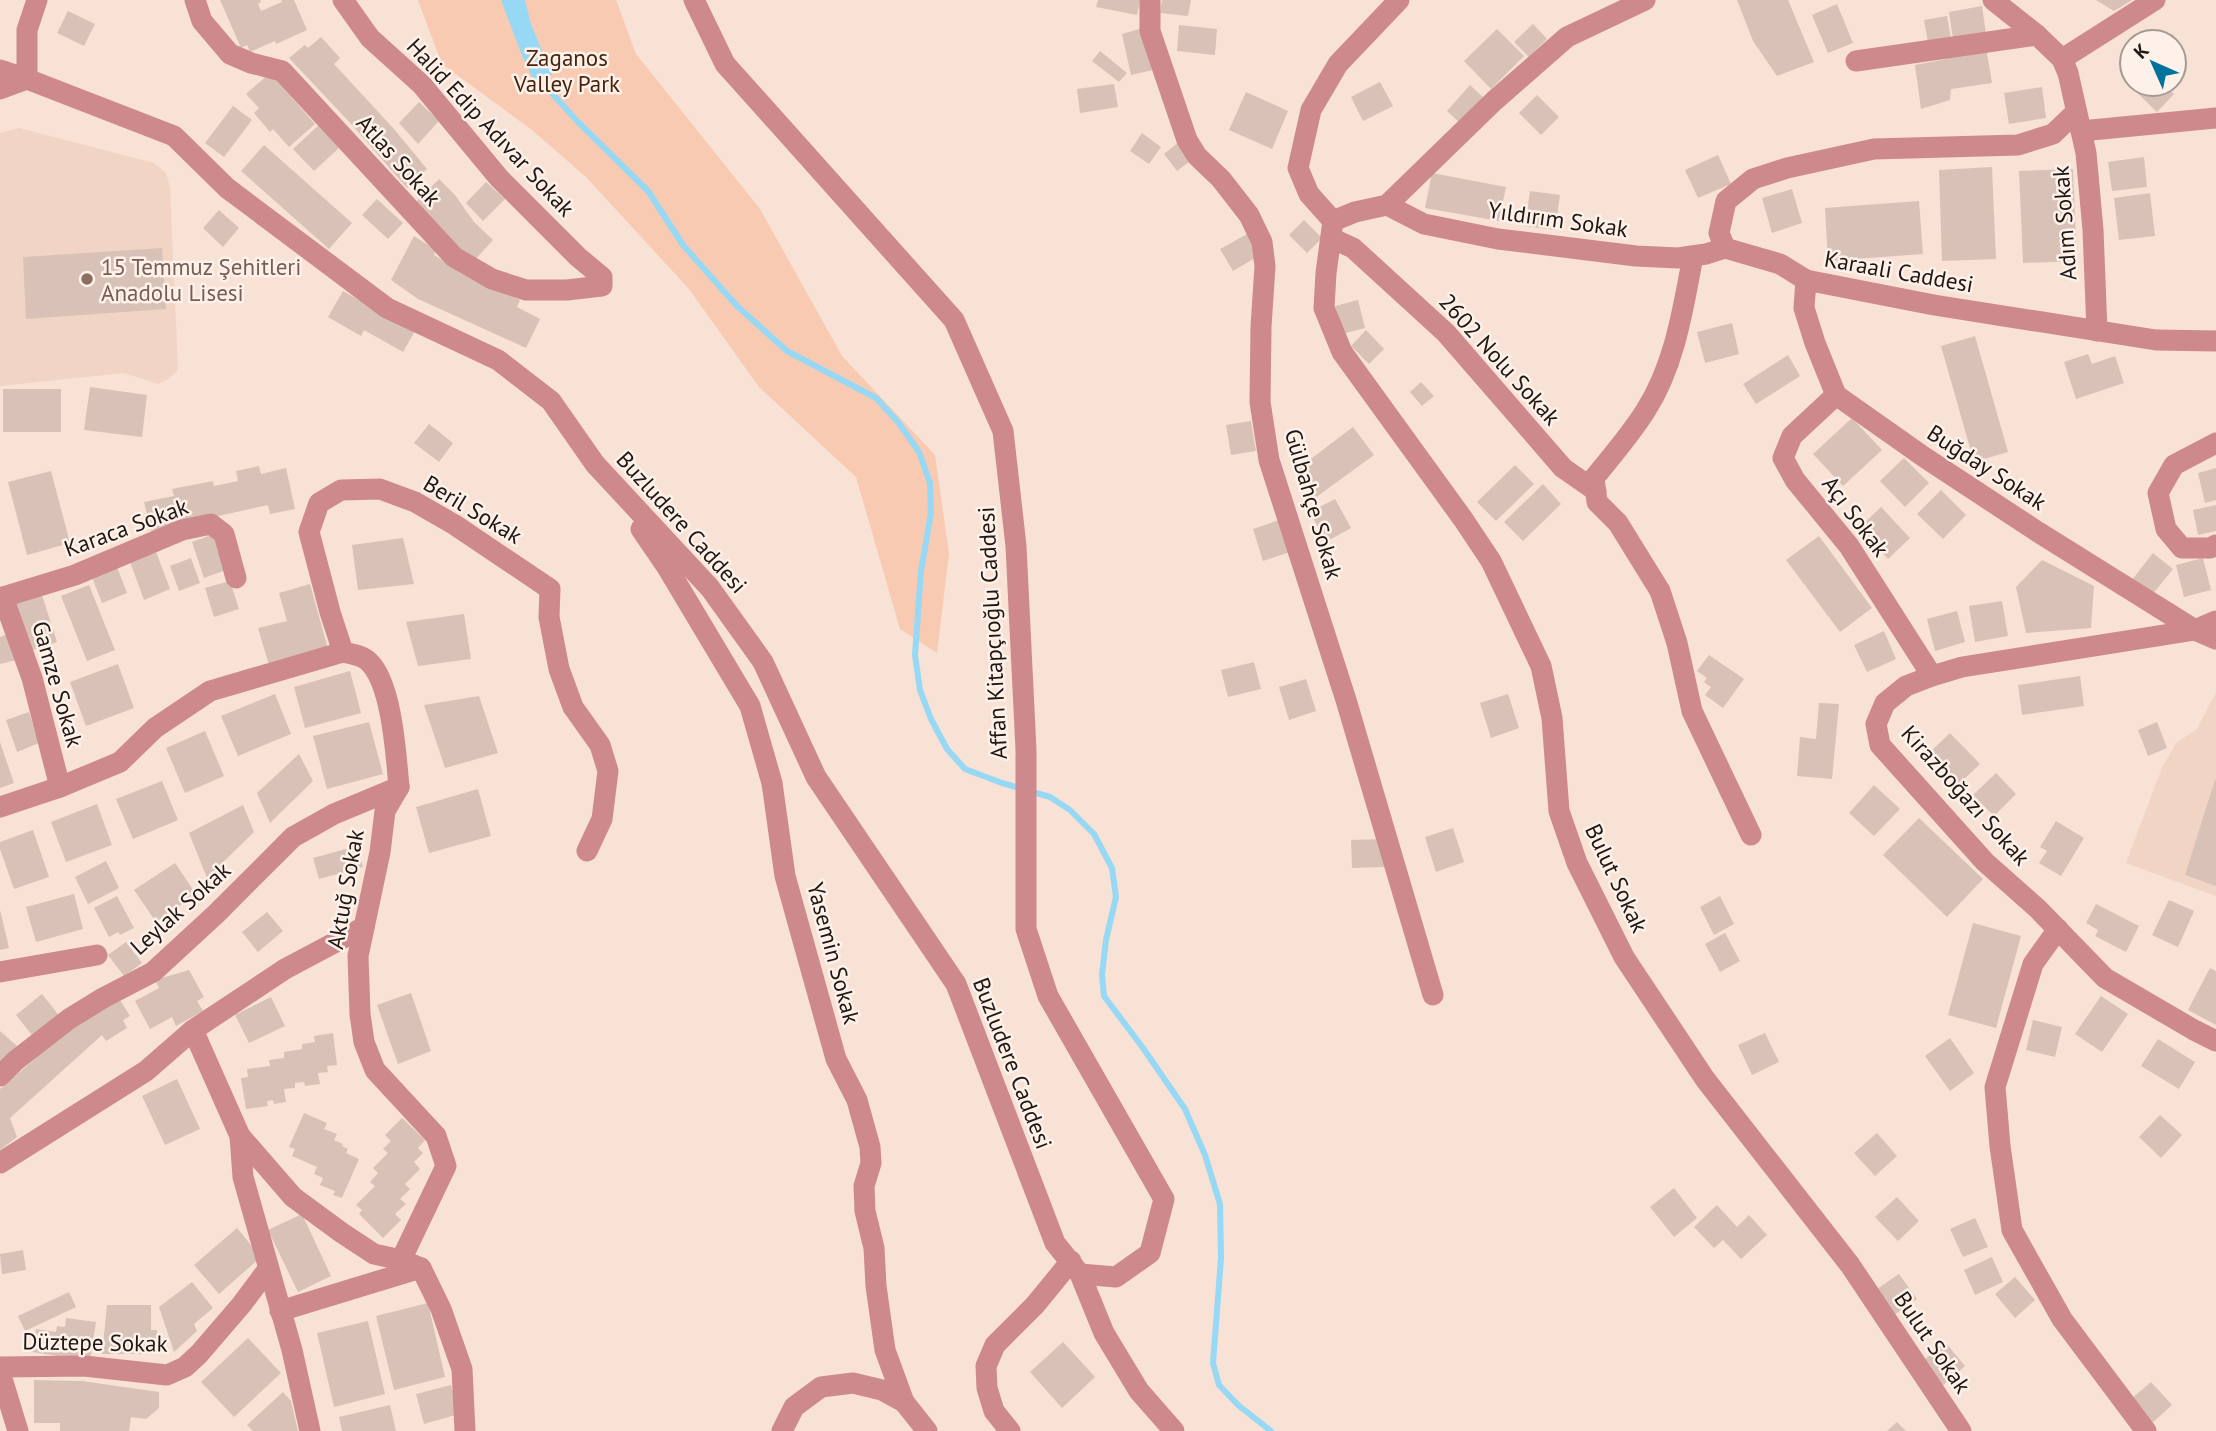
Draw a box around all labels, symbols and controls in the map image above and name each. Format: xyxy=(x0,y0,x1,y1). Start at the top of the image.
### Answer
north arrow xyxy=(2118,28,2188,98)
street label: Halid Edip Adıvar Sokak xyxy=(401,32,581,222)
text: K xyxy=(2128,38,2154,64)
park label: Zaganos Valley Park xyxy=(513,43,620,98)
street label: Atlas Sokak xyxy=(350,108,448,212)
street label: Adım Sokak xyxy=(2046,165,2082,281)
street label: Yıldırım Sokak xyxy=(1486,195,1630,243)
street label: Karaali Caddesi xyxy=(1822,244,1976,298)
place label: 15 Temmuz Şehitleri Anadolu Lisesi xyxy=(101,252,301,307)
marker: 15 Temmuz Şehitleri Anadolu Lisesi xyxy=(79,271,95,287)
street label: 2602 Nolu Sokak xyxy=(1433,287,1567,431)
street label: Buğday Sokak xyxy=(1922,418,2052,516)
street label: Gülbahçe Sokak xyxy=(1279,425,1349,583)
street label: Buzludere Caddesi xyxy=(611,445,753,599)
street label: Beril Sokak xyxy=(418,468,528,550)
street label: Açı Sokak xyxy=(1816,470,1896,562)
street label: Karaca Sokak xyxy=(60,491,192,563)
street label: Affan Kitapçıoğlu Caddesi xyxy=(971,506,1013,760)
street label: Gamze Sokak xyxy=(26,618,90,750)
street label: Kirazboğazı Sokak xyxy=(1895,719,2037,871)
street label: Bulut Sokak xyxy=(1579,819,1655,937)
street label: Aktuğ Sokak xyxy=(320,827,370,951)
street label: Leylak Sokak xyxy=(124,855,236,961)
street label: Yasemin Sokak xyxy=(801,879,867,1027)
street label: Buzludere Caddesi xyxy=(967,973,1059,1153)
street label: Bulut Sokak xyxy=(1888,1285,1978,1399)
street label: Düztepe Sokak xyxy=(22,1326,168,1358)

